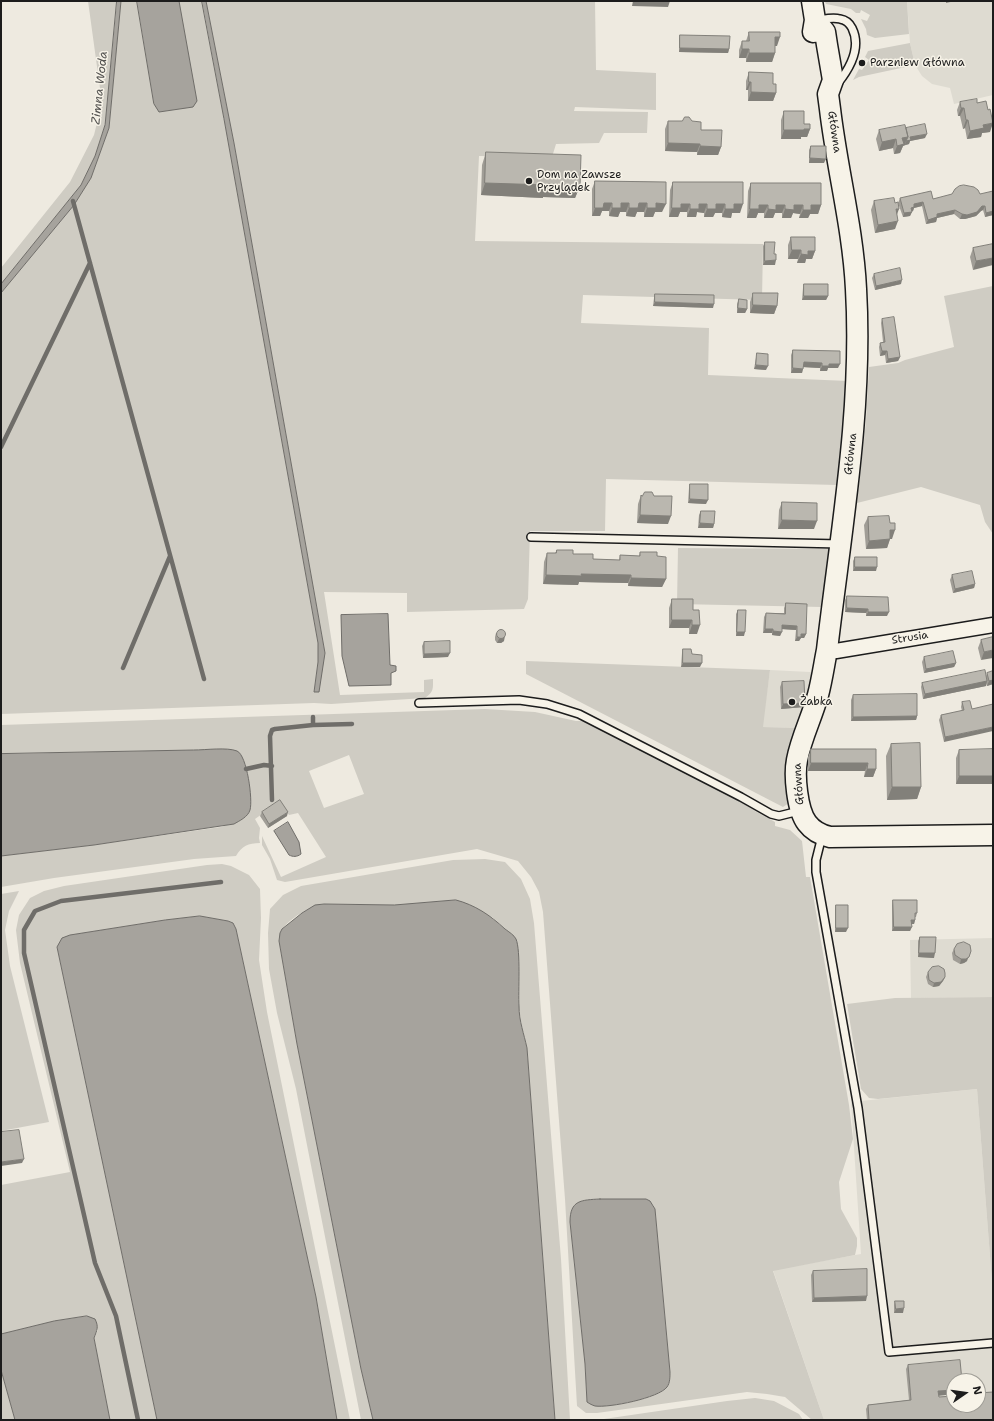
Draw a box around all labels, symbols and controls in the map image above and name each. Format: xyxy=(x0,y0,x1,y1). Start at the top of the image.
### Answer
water label: Zimna Woda xyxy=(89,51,111,125)
place label: Parzniew Główna xyxy=(870,56,965,70)
marker: Parzniew Główna xyxy=(857,58,867,68)
street label: Główna xyxy=(825,110,843,154)
place label: Dom na Zawsze Przylądek xyxy=(537,168,621,194)
marker: Dom na Zawsze Przylądek xyxy=(524,176,534,186)
street label: Główna xyxy=(842,432,860,476)
street label: Strusia xyxy=(891,629,929,647)
place label: Żabka xyxy=(800,695,832,709)
marker: Żabka xyxy=(787,697,797,707)
street label: Główna xyxy=(791,763,807,805)
north arrow xyxy=(946,1373,986,1413)
text: N xyxy=(969,1384,985,1396)

